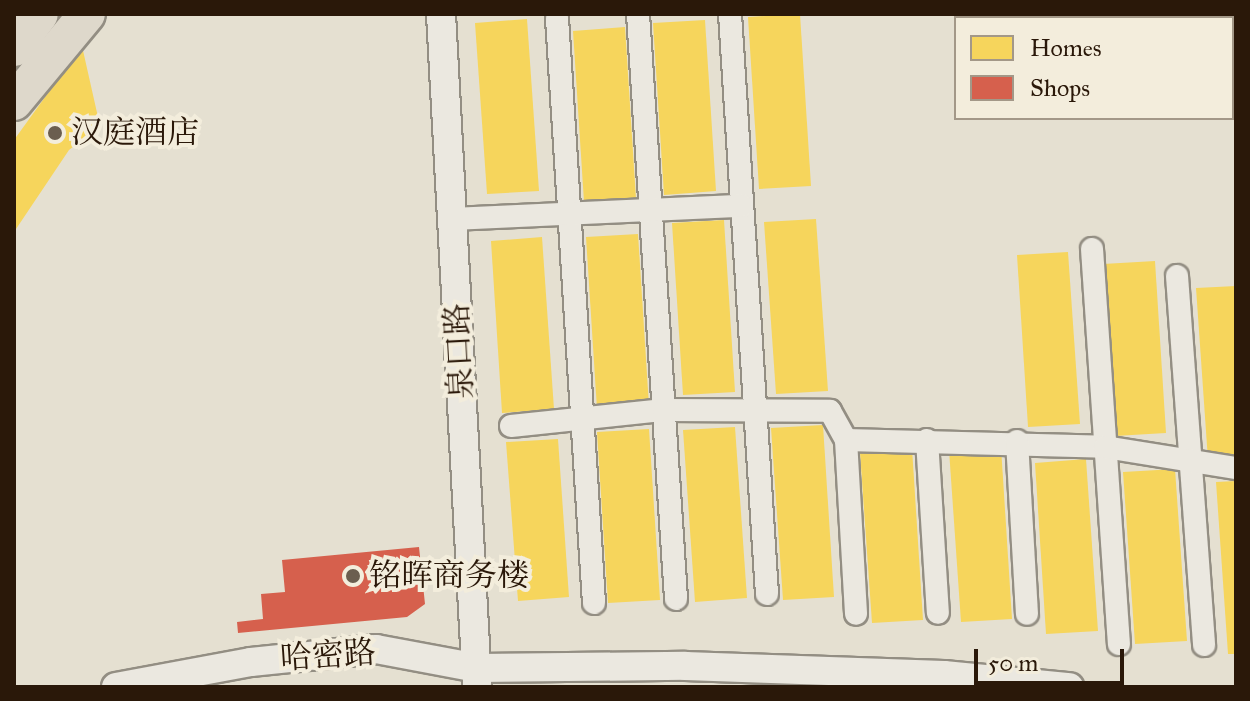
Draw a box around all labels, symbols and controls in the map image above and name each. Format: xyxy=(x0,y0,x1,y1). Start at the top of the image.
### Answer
legend xyxy=(954,16,1234,120)
text: Homes xyxy=(1030,33,1102,63)
text: Shops xyxy=(1030,73,1090,103)
place label: 汉庭酒店 xyxy=(71,114,199,152)
marker: 汉庭酒店 xyxy=(46,124,64,142)
street label: 泉口路 xyxy=(438,302,482,400)
place label: 铭晖商务楼 xyxy=(369,557,529,595)
marker: 铭晖商务楼 xyxy=(344,567,362,585)
street label: 哈密路 xyxy=(279,633,377,679)
scale bar xyxy=(978,633,1128,683)
text: 50 m xyxy=(988,648,1038,678)

